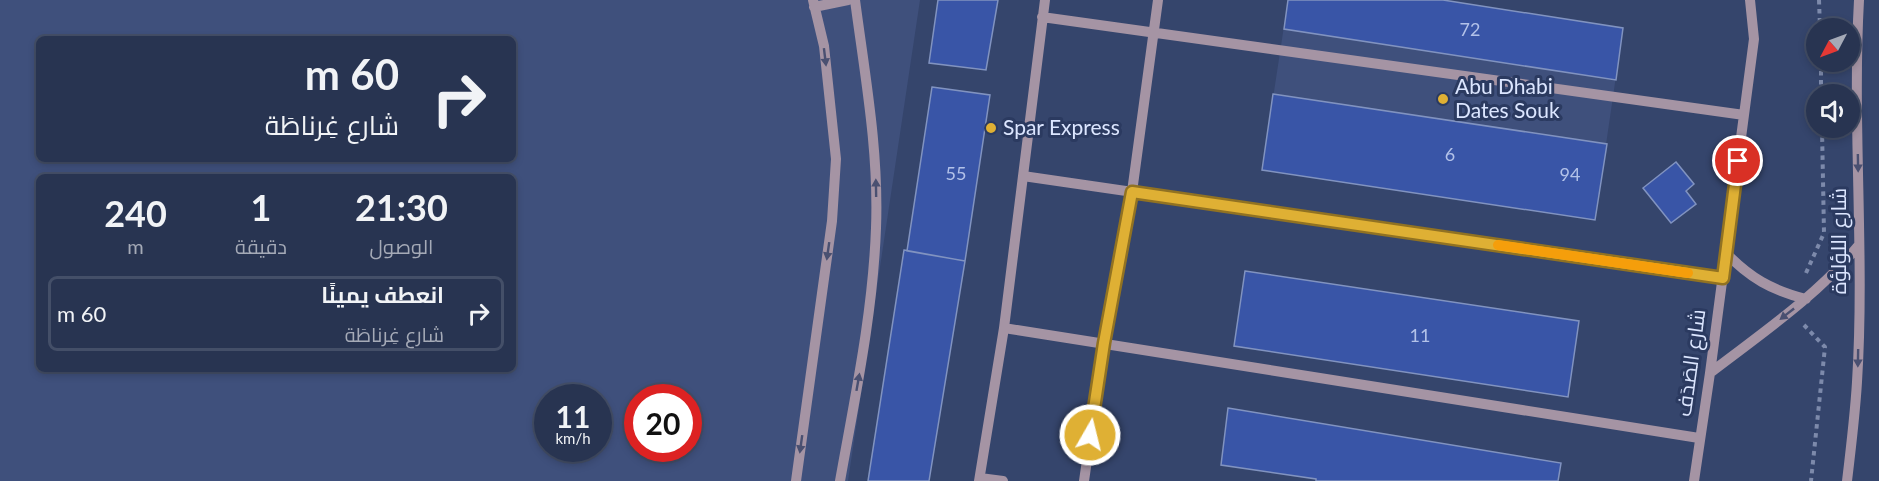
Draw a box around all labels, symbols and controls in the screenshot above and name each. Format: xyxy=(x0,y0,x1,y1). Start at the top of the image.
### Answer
house number: 72 xyxy=(1460,18,1480,40)
north arrow xyxy=(1806,18,1860,72)
map controls xyxy=(1806,18,1860,138)
one-way arrow xyxy=(821,48,830,67)
text: 60 m xyxy=(305,49,399,99)
icon: right xyxy=(420,60,498,138)
place label: Abu Dhabi Dates Souk xyxy=(1455,73,1560,122)
button: sound xyxy=(1806,84,1860,138)
marker: Abu Dhabi Dates Souk xyxy=(1436,92,1450,106)
text: شارع غِرناطَة xyxy=(265,108,399,141)
place label: Spar Express xyxy=(1003,114,1120,139)
marker: Spar Express xyxy=(984,121,998,135)
pin xyxy=(1712,135,1763,186)
house number: 6 xyxy=(1445,143,1455,165)
icon: arrive xyxy=(1721,144,1754,177)
one-way arrow xyxy=(1853,154,1863,173)
house number: 55 xyxy=(946,162,966,184)
house number: 94 xyxy=(1560,163,1580,185)
one-way arrow xyxy=(871,179,881,198)
text: 1 xyxy=(250,185,271,229)
text: 21:30 xyxy=(355,185,448,229)
street label: شارع اللؤلؤة xyxy=(1825,188,1853,294)
text: 240 xyxy=(104,191,167,235)
text: m xyxy=(127,234,144,258)
text: دقيقة xyxy=(235,234,287,258)
text: الوصول xyxy=(370,234,433,258)
one-way arrow xyxy=(823,242,833,261)
text: انعطف يمينًا xyxy=(321,281,444,308)
icon: right xyxy=(462,297,495,330)
text: 60 m xyxy=(57,300,106,327)
street label: شارع الصَدَف xyxy=(1670,307,1712,419)
one-way arrow xyxy=(1779,307,1795,320)
text: شارع غِرناطَة xyxy=(345,322,444,346)
house number: 11 xyxy=(1410,324,1430,346)
one-way arrow xyxy=(1853,349,1862,368)
one-way arrow xyxy=(853,372,862,391)
speed limit sign: 20 xyxy=(624,384,702,462)
text: 11 xyxy=(556,398,590,434)
position arrow xyxy=(1058,403,1122,467)
text: km/h xyxy=(555,429,591,447)
one-way arrow xyxy=(796,435,805,454)

